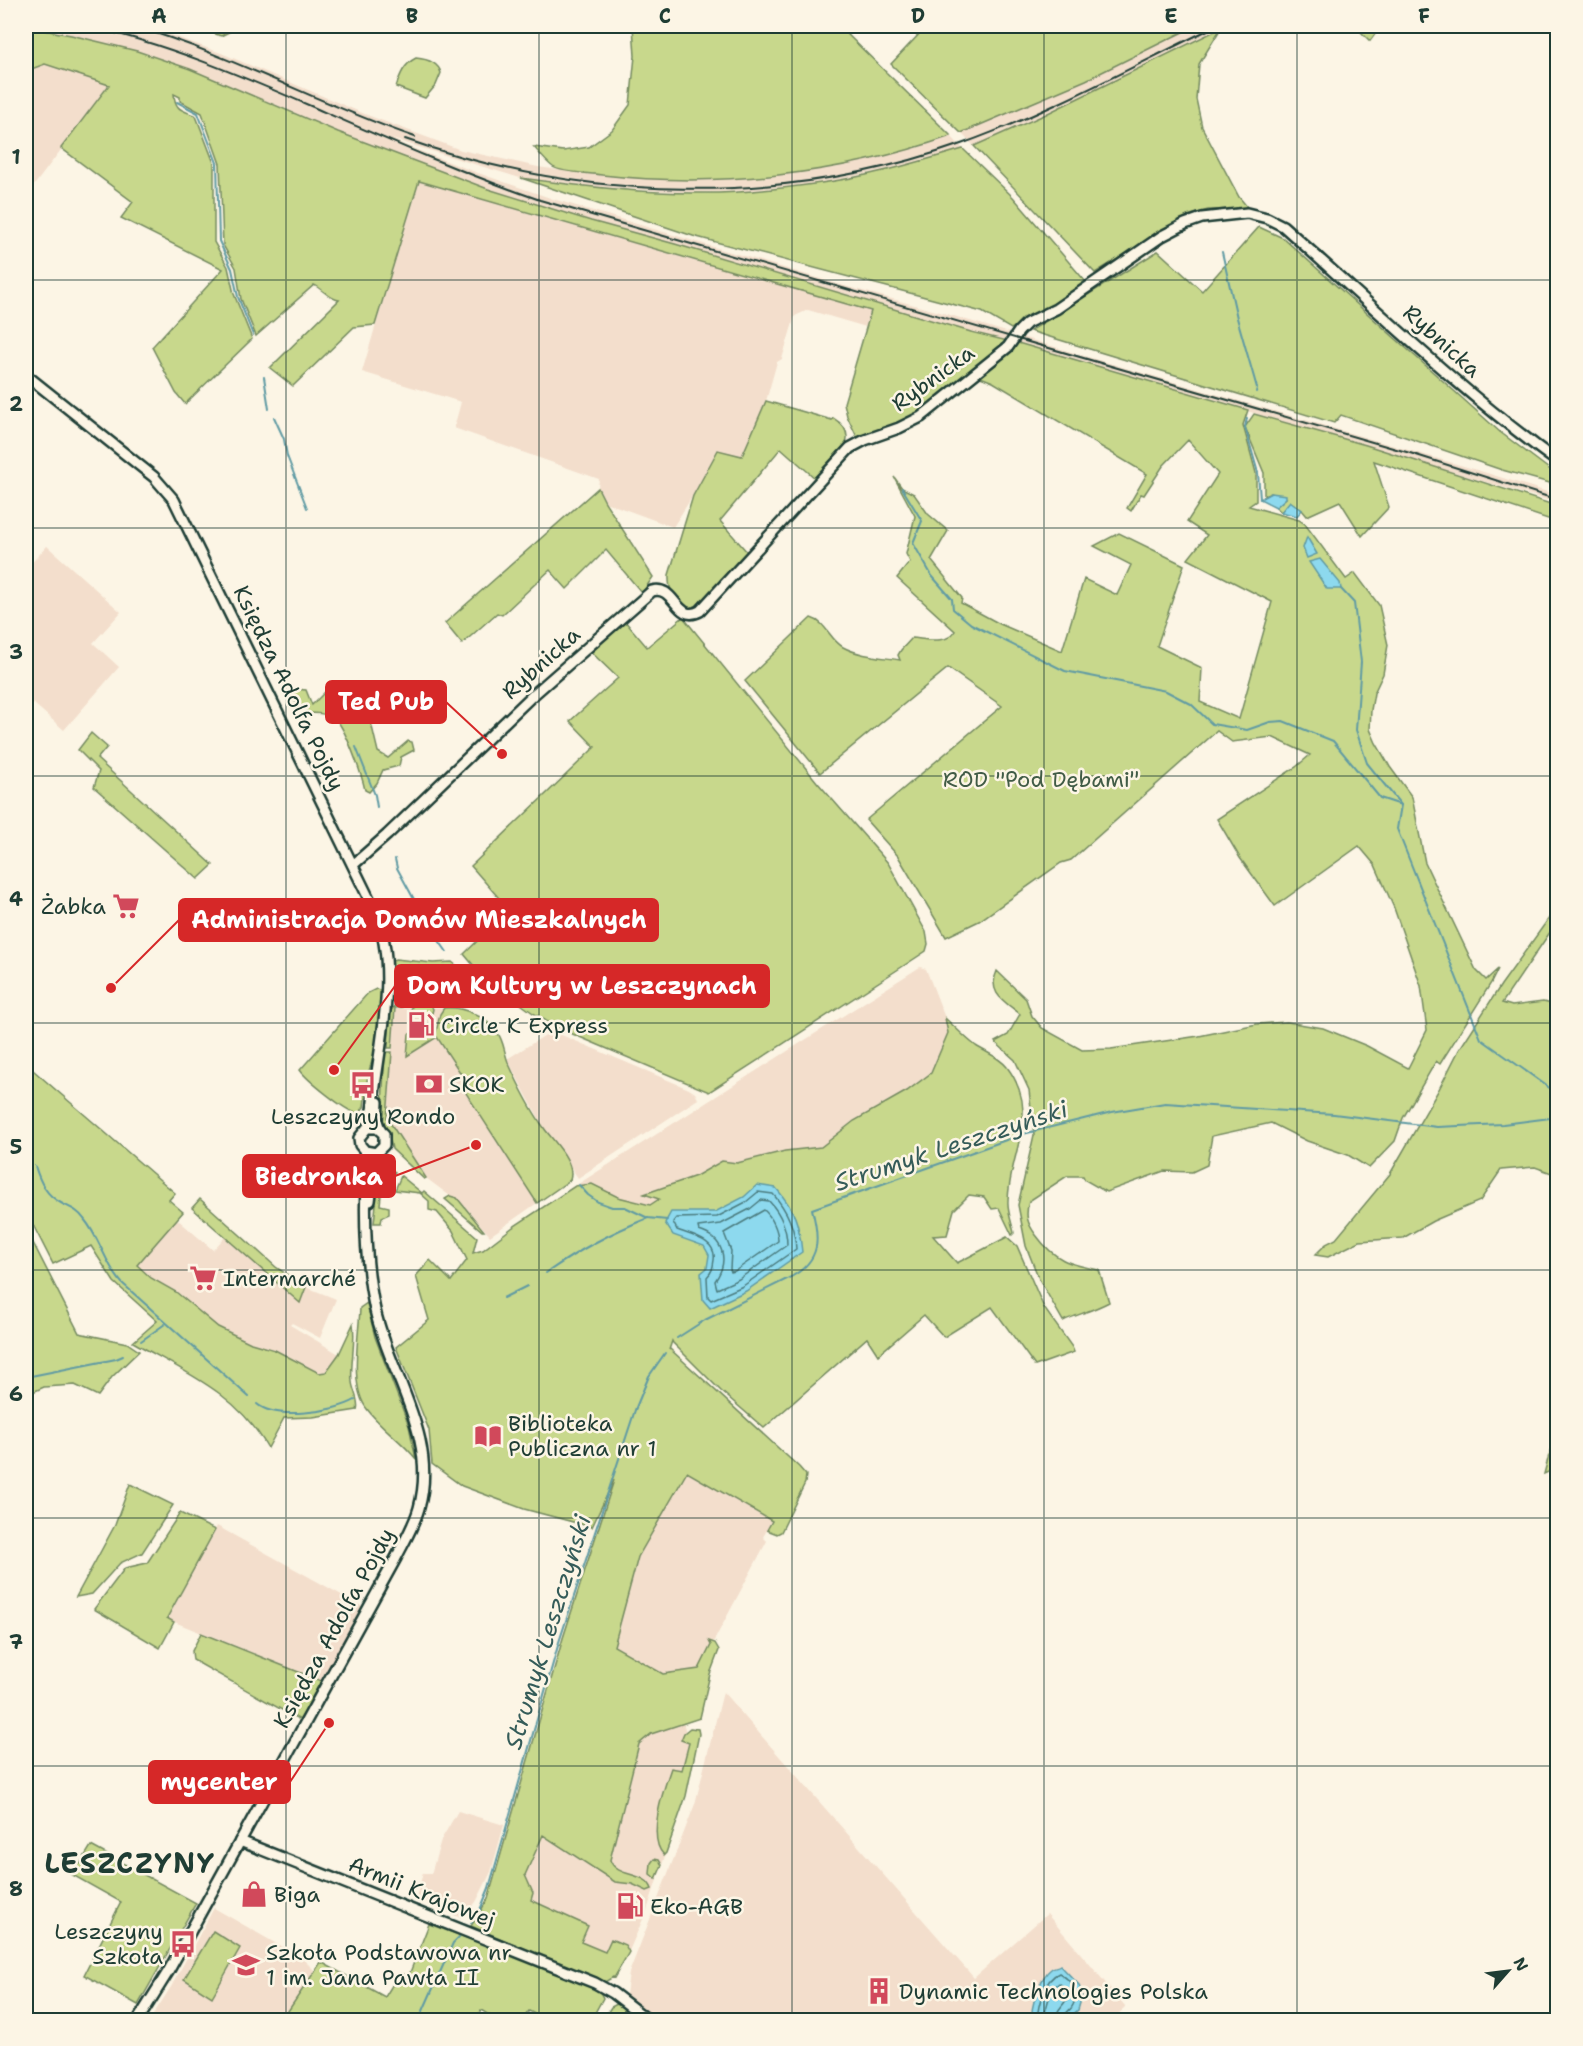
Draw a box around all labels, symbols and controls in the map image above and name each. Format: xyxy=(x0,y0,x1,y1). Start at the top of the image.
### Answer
text: A xyxy=(151,3,167,29)
text: B xyxy=(406,3,418,29)
text: C xyxy=(659,3,671,29)
text: D xyxy=(911,3,925,29)
text: E xyxy=(1164,3,1178,29)
text: F xyxy=(1418,3,1430,29)
text: 1 xyxy=(11,144,21,170)
street label: Rybnicka xyxy=(1397,298,1487,384)
street label: Rybnicka xyxy=(886,338,980,418)
text: 2 xyxy=(9,391,23,417)
street label: Księdza Adolfa Pojdy xyxy=(227,581,351,795)
street label: Rybnicka xyxy=(496,620,586,706)
text: 3 xyxy=(9,639,23,665)
callout: Ted Pub xyxy=(326,681,446,723)
text: Ted Pub xyxy=(338,686,434,718)
park label: ROD "Pod Dębami" xyxy=(943,765,1139,794)
text: 4 xyxy=(9,886,23,912)
supermarket icon: Żabka xyxy=(111,891,141,921)
place label: Żabka xyxy=(41,892,106,921)
callout: Administracja Domów Mieszkalnych xyxy=(179,899,658,941)
text: Administracja Domów Mieszkalnych xyxy=(191,904,647,936)
callout: Dom Kultury w Leszczynach xyxy=(395,965,769,1007)
text: Dom Kultury w Leszczynach xyxy=(407,970,757,1002)
fuel station icon: Circle K Express xyxy=(406,1010,436,1040)
place label: Circle K Express xyxy=(441,1011,608,1040)
bank icon: SKOK xyxy=(414,1069,444,1099)
bus stop icon: Leszczyny Rondo xyxy=(348,1070,378,1100)
place label: SKOK xyxy=(449,1070,505,1099)
water label: Strumyk Leszczyński xyxy=(830,1093,1073,1199)
place label: Leszczyny Rondo xyxy=(271,1102,455,1131)
text: 5 xyxy=(10,1134,22,1160)
callout: Biedronka xyxy=(243,1155,395,1197)
text: Biedronka xyxy=(255,1161,384,1193)
supermarket icon: Intermarché xyxy=(188,1263,218,1293)
place label: Intermarché xyxy=(223,1264,357,1293)
text: 6 xyxy=(9,1381,23,1407)
place label: Biblioteka Publiczna nr 1 xyxy=(508,1409,657,1463)
library icon: Biblioteka Publiczna nr 1 xyxy=(473,1421,503,1451)
water label: Strumyk Leszczyński xyxy=(497,1510,599,1753)
street label: Księdza Adolfa Pojdy xyxy=(267,1523,401,1733)
text: 7 xyxy=(9,1629,23,1655)
callout: mycenter xyxy=(149,1761,290,1803)
text: mycenter xyxy=(160,1766,278,1798)
district label: LESZCZYNY xyxy=(44,1844,216,1882)
street label: Armii Krajowej xyxy=(344,1849,500,1935)
text: 8 xyxy=(9,1876,23,1902)
shop icon: Biga xyxy=(239,1879,269,1909)
place label: Biga xyxy=(274,1880,320,1909)
fuel station icon: Eko-AGB xyxy=(615,1891,645,1921)
place label: Eko-AGB xyxy=(650,1892,743,1921)
place label: Leszczyny Szkoła xyxy=(54,1917,163,1971)
bus stop icon: Leszczyny Szkoła xyxy=(168,1929,198,1959)
place label: Szkoła Podstawowa nr 1 im. Jana Pawła II xyxy=(266,1938,512,1992)
north arrow xyxy=(1478,1941,1538,2001)
school or university icon: Szkoła Podstawowa nr 1 im. Jana Pawła II xyxy=(231,1950,261,1980)
text: N xyxy=(1509,1954,1533,1975)
building icon: Dynamic Technologies Polska xyxy=(864,1976,894,2006)
place label: Dynamic Technologies Polska xyxy=(899,1977,1208,2006)

